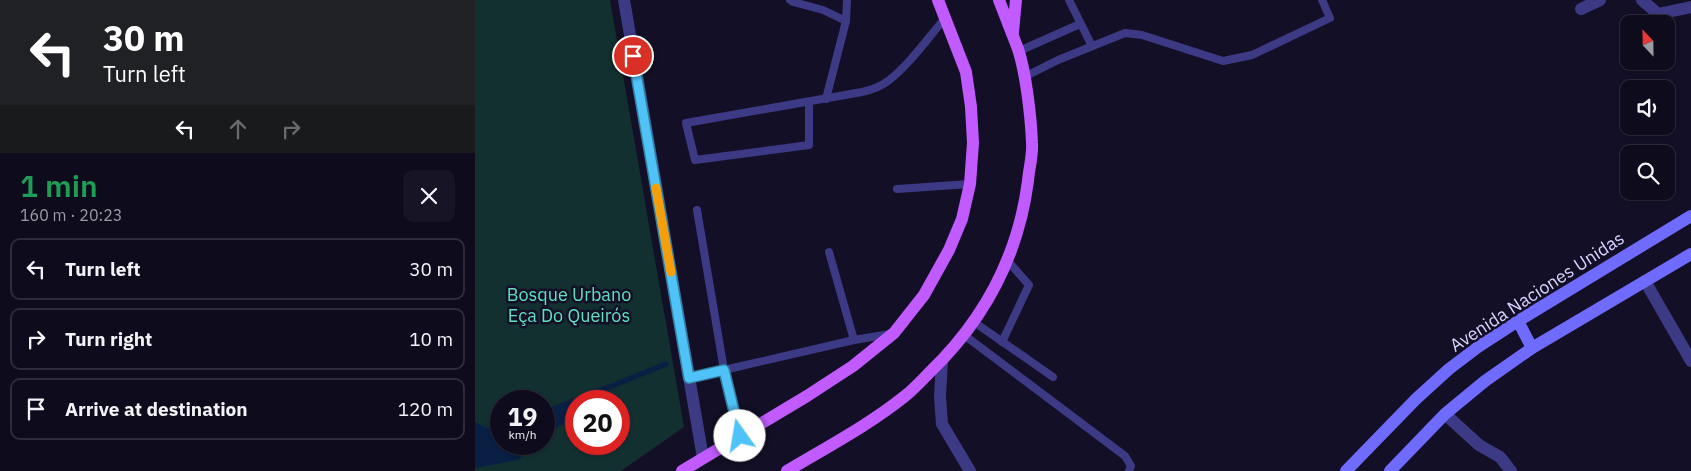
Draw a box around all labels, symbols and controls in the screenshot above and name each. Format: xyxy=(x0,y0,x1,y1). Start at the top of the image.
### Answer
text: 30 m xyxy=(103,15,185,61)
north arrow xyxy=(1620,15,1675,70)
map controls xyxy=(1620,15,1675,200)
icon: left xyxy=(20,20,85,85)
pin xyxy=(612,35,654,77)
icon: arrive xyxy=(619,42,647,70)
text: Turn left xyxy=(103,59,186,88)
button: sound xyxy=(1620,80,1675,135)
icon: left xyxy=(171,115,199,143)
icon: ahead xyxy=(224,115,252,143)
icon: right xyxy=(277,115,305,143)
button: search xyxy=(1620,145,1675,200)
text: 1 min xyxy=(20,166,98,205)
button: close xyxy=(403,170,455,222)
text: 160 m · 20:23 xyxy=(20,205,122,225)
street label: Avenida Naciones Unidas xyxy=(1445,226,1628,357)
icon: left xyxy=(22,255,50,283)
text: Turn left xyxy=(65,257,141,281)
text: 30 m xyxy=(409,257,453,281)
park label: Bosque Urbano Eça Do Queirós xyxy=(507,283,631,327)
icon: right xyxy=(22,325,50,353)
text: Turn right xyxy=(65,327,152,351)
text: 10 m xyxy=(409,327,453,351)
speed limit sign: 20 xyxy=(565,390,630,455)
icon: arrive xyxy=(22,395,50,423)
text: Arrive at destination xyxy=(65,397,248,421)
text: 120 m xyxy=(398,397,453,421)
text: 19 xyxy=(507,400,538,433)
position arrow xyxy=(713,409,765,461)
text: km/h xyxy=(508,427,537,442)

